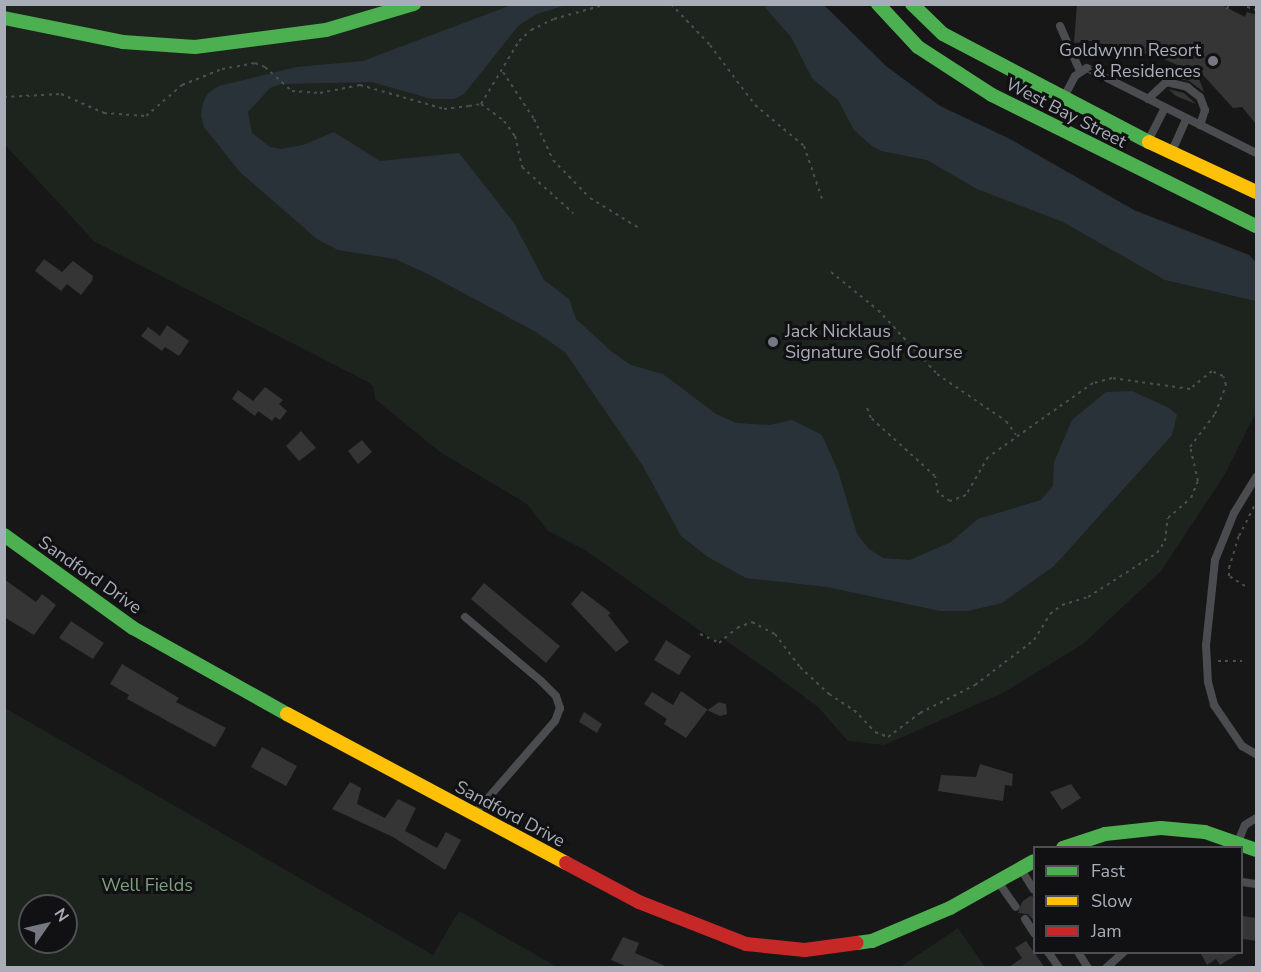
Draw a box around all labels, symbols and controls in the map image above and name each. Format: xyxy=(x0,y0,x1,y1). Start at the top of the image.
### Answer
place label: Goldwynn Resort & Residences xyxy=(1059,40,1201,82)
marker: Goldwynn Resort & Residences xyxy=(1206,54,1220,68)
street label: West Bay Street xyxy=(1002,73,1130,153)
place label: Jack Nicklaus Signature Golf Course xyxy=(785,321,963,364)
marker: Jack Nicklaus Signature Golf Course xyxy=(766,335,780,349)
street label: Sandford Drive xyxy=(34,531,146,619)
street label: Sandford Drive xyxy=(451,776,569,852)
legend xyxy=(1033,846,1243,954)
text: Fast xyxy=(1091,859,1125,883)
park label: Well Fields xyxy=(101,874,193,896)
text: Slow xyxy=(1091,889,1132,913)
north arrow xyxy=(18,894,78,954)
text: N xyxy=(49,904,74,926)
text: Jam xyxy=(1091,919,1122,943)

